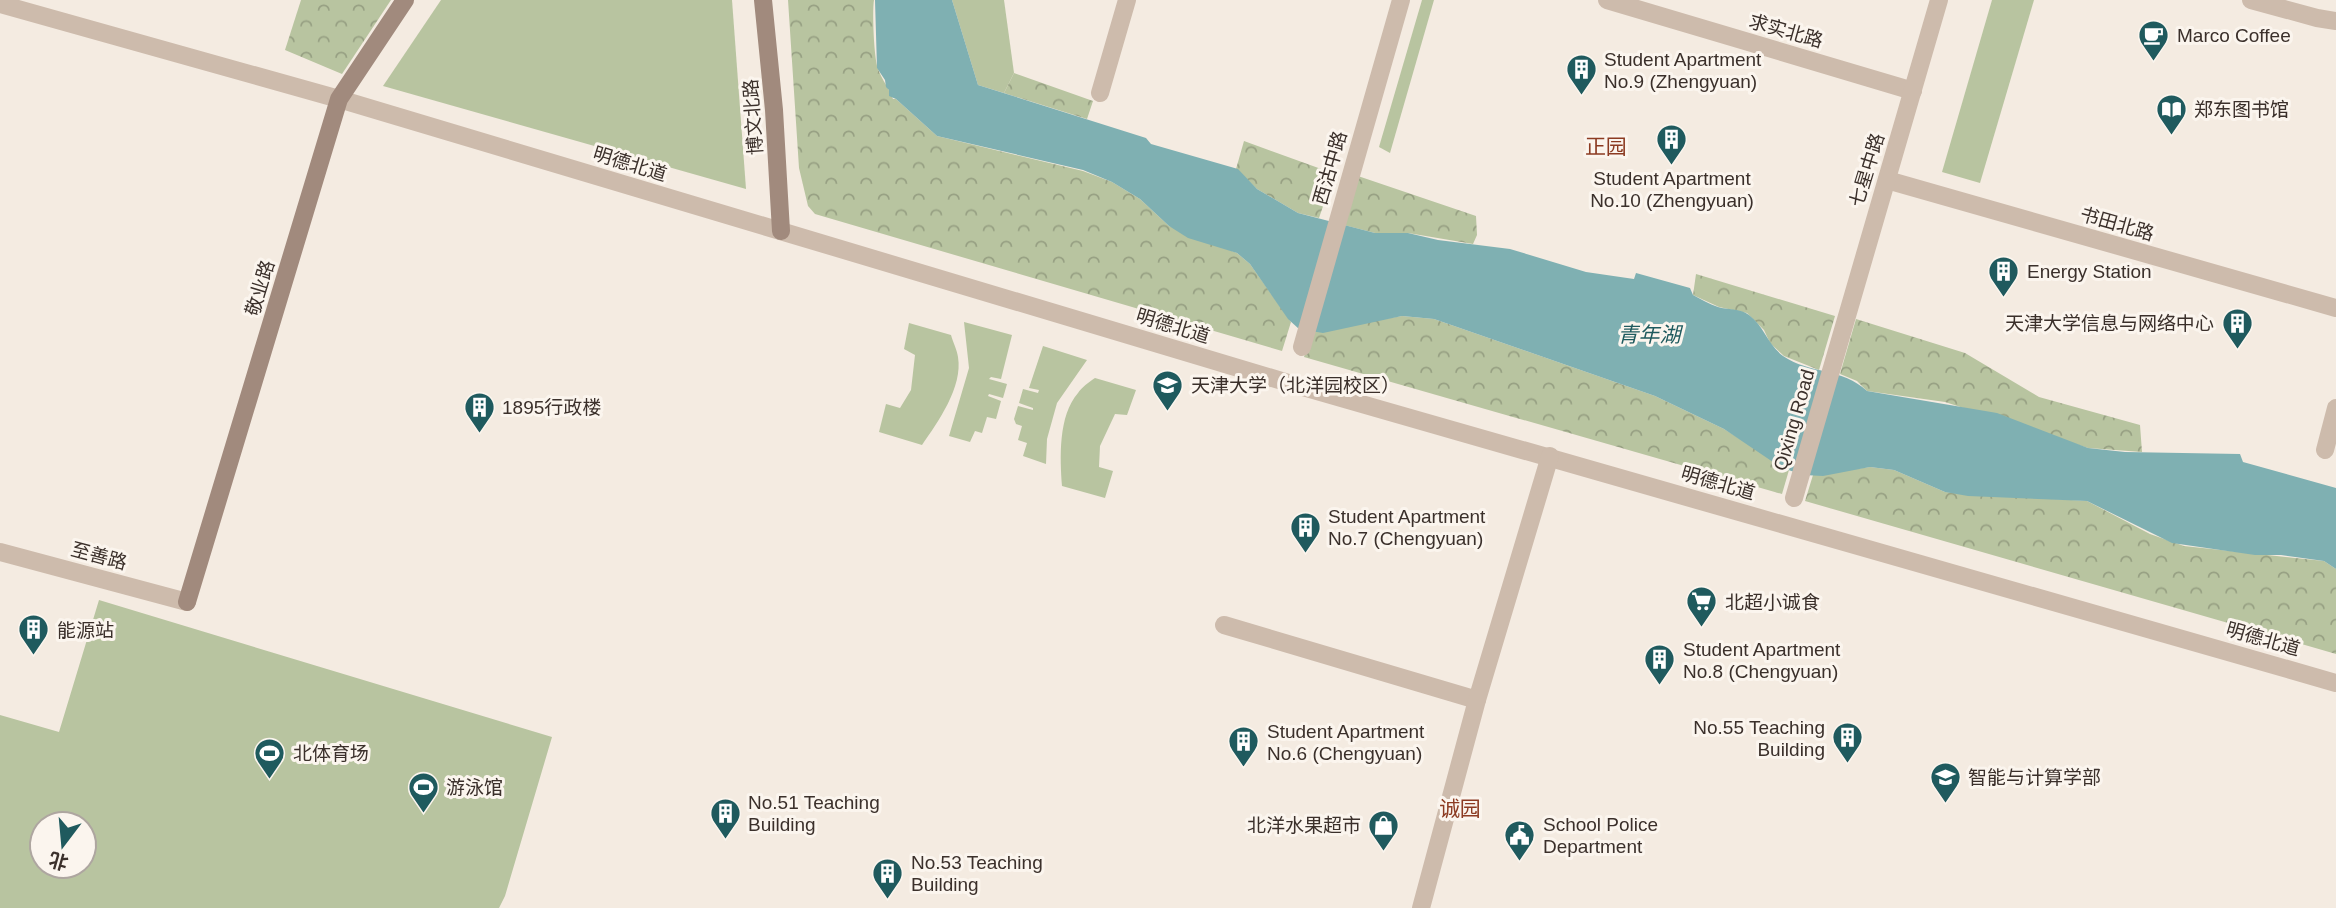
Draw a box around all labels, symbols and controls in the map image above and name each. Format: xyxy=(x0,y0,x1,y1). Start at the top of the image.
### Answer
street label: 求实北路 xyxy=(1747,10,1825,52)
cafe icon: Marco Coffee xyxy=(2137,18,2171,62)
place label: Marco Coffee xyxy=(2177,25,2291,46)
place label: Student Apartment No.9 (Zhengyuan) xyxy=(1604,49,1762,92)
building icon: Student Apartment No.9 (Zhengyuan) xyxy=(1564,53,1598,97)
street label: 博文北路 xyxy=(740,78,766,156)
library icon: 郑东图书馆 xyxy=(2154,92,2188,136)
place label: 郑东图书馆 xyxy=(2194,99,2289,120)
building icon: Student Apartment No.10 (Zhengyuan) xyxy=(1655,122,1689,166)
street label: 西沽中路 xyxy=(1309,129,1351,207)
street label: 七星中路 xyxy=(1846,131,1888,209)
district label: 正园 xyxy=(1585,135,1627,158)
street label: 明德北道 xyxy=(591,143,669,185)
place label: Student Apartment No.10 (Zhengyuan) xyxy=(1590,168,1754,211)
street label: 书田北路 xyxy=(2078,203,2156,245)
building icon: Energy Station xyxy=(1987,254,2021,298)
street label: 敬业路 xyxy=(242,258,278,318)
place label: Energy Station xyxy=(2027,261,2152,282)
street label: 明德北道 xyxy=(1134,305,1212,347)
building icon: 天津大学信息与网络中心 xyxy=(2220,306,2254,350)
place label: 天津大学信息与网络中心 xyxy=(2005,313,2214,334)
water label: 青年湖 xyxy=(1618,323,1683,346)
street label: Qixing Road xyxy=(1769,367,1819,473)
school or university icon: 天津大学（北洋园校区） xyxy=(1151,368,1185,412)
place label: 天津大学（北洋园校区） xyxy=(1191,375,1400,396)
building icon: 1895行政楼 xyxy=(462,390,496,434)
place label: 1895行政楼 xyxy=(502,397,601,418)
street label: 明德北道 xyxy=(1679,462,1757,504)
place label: Student Apartment No.7 (Chengyuan) xyxy=(1328,506,1486,549)
building icon: Student Apartment No.7 (Chengyuan) xyxy=(1288,510,1322,554)
street label: 至善路 xyxy=(69,538,129,574)
supermarket icon: 北超小诚食 xyxy=(1685,585,1719,629)
place label: 北超小诚食 xyxy=(1725,592,1820,613)
building icon: 能源站 xyxy=(17,613,51,657)
street label: 明德北道 xyxy=(2224,618,2302,660)
place label: 能源站 xyxy=(57,620,114,641)
place label: Student Apartment No.8 (Chengyuan) xyxy=(1683,639,1841,682)
building icon: Student Apartment No.8 (Chengyuan) xyxy=(1643,643,1677,687)
place label: No.55 Teaching Building xyxy=(1693,717,1825,760)
place label: Student Apartment No.6 (Chengyuan) xyxy=(1267,721,1425,764)
building icon: No.55 Teaching Building xyxy=(1831,721,1865,765)
building icon: Student Apartment No.6 (Chengyuan) xyxy=(1227,725,1261,769)
sports icon: 北体育场 xyxy=(253,736,287,780)
place label: 北体育场 xyxy=(293,743,369,764)
school or university icon: 智能与计算学部 xyxy=(1928,760,1962,804)
place label: 智能与计算学部 xyxy=(1968,767,2101,788)
sports icon: 游泳馆 xyxy=(406,770,440,814)
place label: 游泳馆 xyxy=(446,777,503,798)
place label: No.51 Teaching Building xyxy=(748,792,880,835)
building icon: No.51 Teaching Building xyxy=(708,796,742,840)
district label: 诚园 xyxy=(1439,797,1481,820)
shop icon: 北洋水果超市 xyxy=(1367,808,1401,852)
north arrow xyxy=(28,810,98,880)
place label: School Police Department xyxy=(1543,814,1658,857)
place label: 北洋水果超市 xyxy=(1247,815,1361,836)
public building icon: School Police Department xyxy=(1503,818,1537,862)
text: 北 xyxy=(46,848,70,874)
place label: No.53 Teaching Building xyxy=(911,852,1043,895)
building icon: No.53 Teaching Building xyxy=(871,856,905,900)

